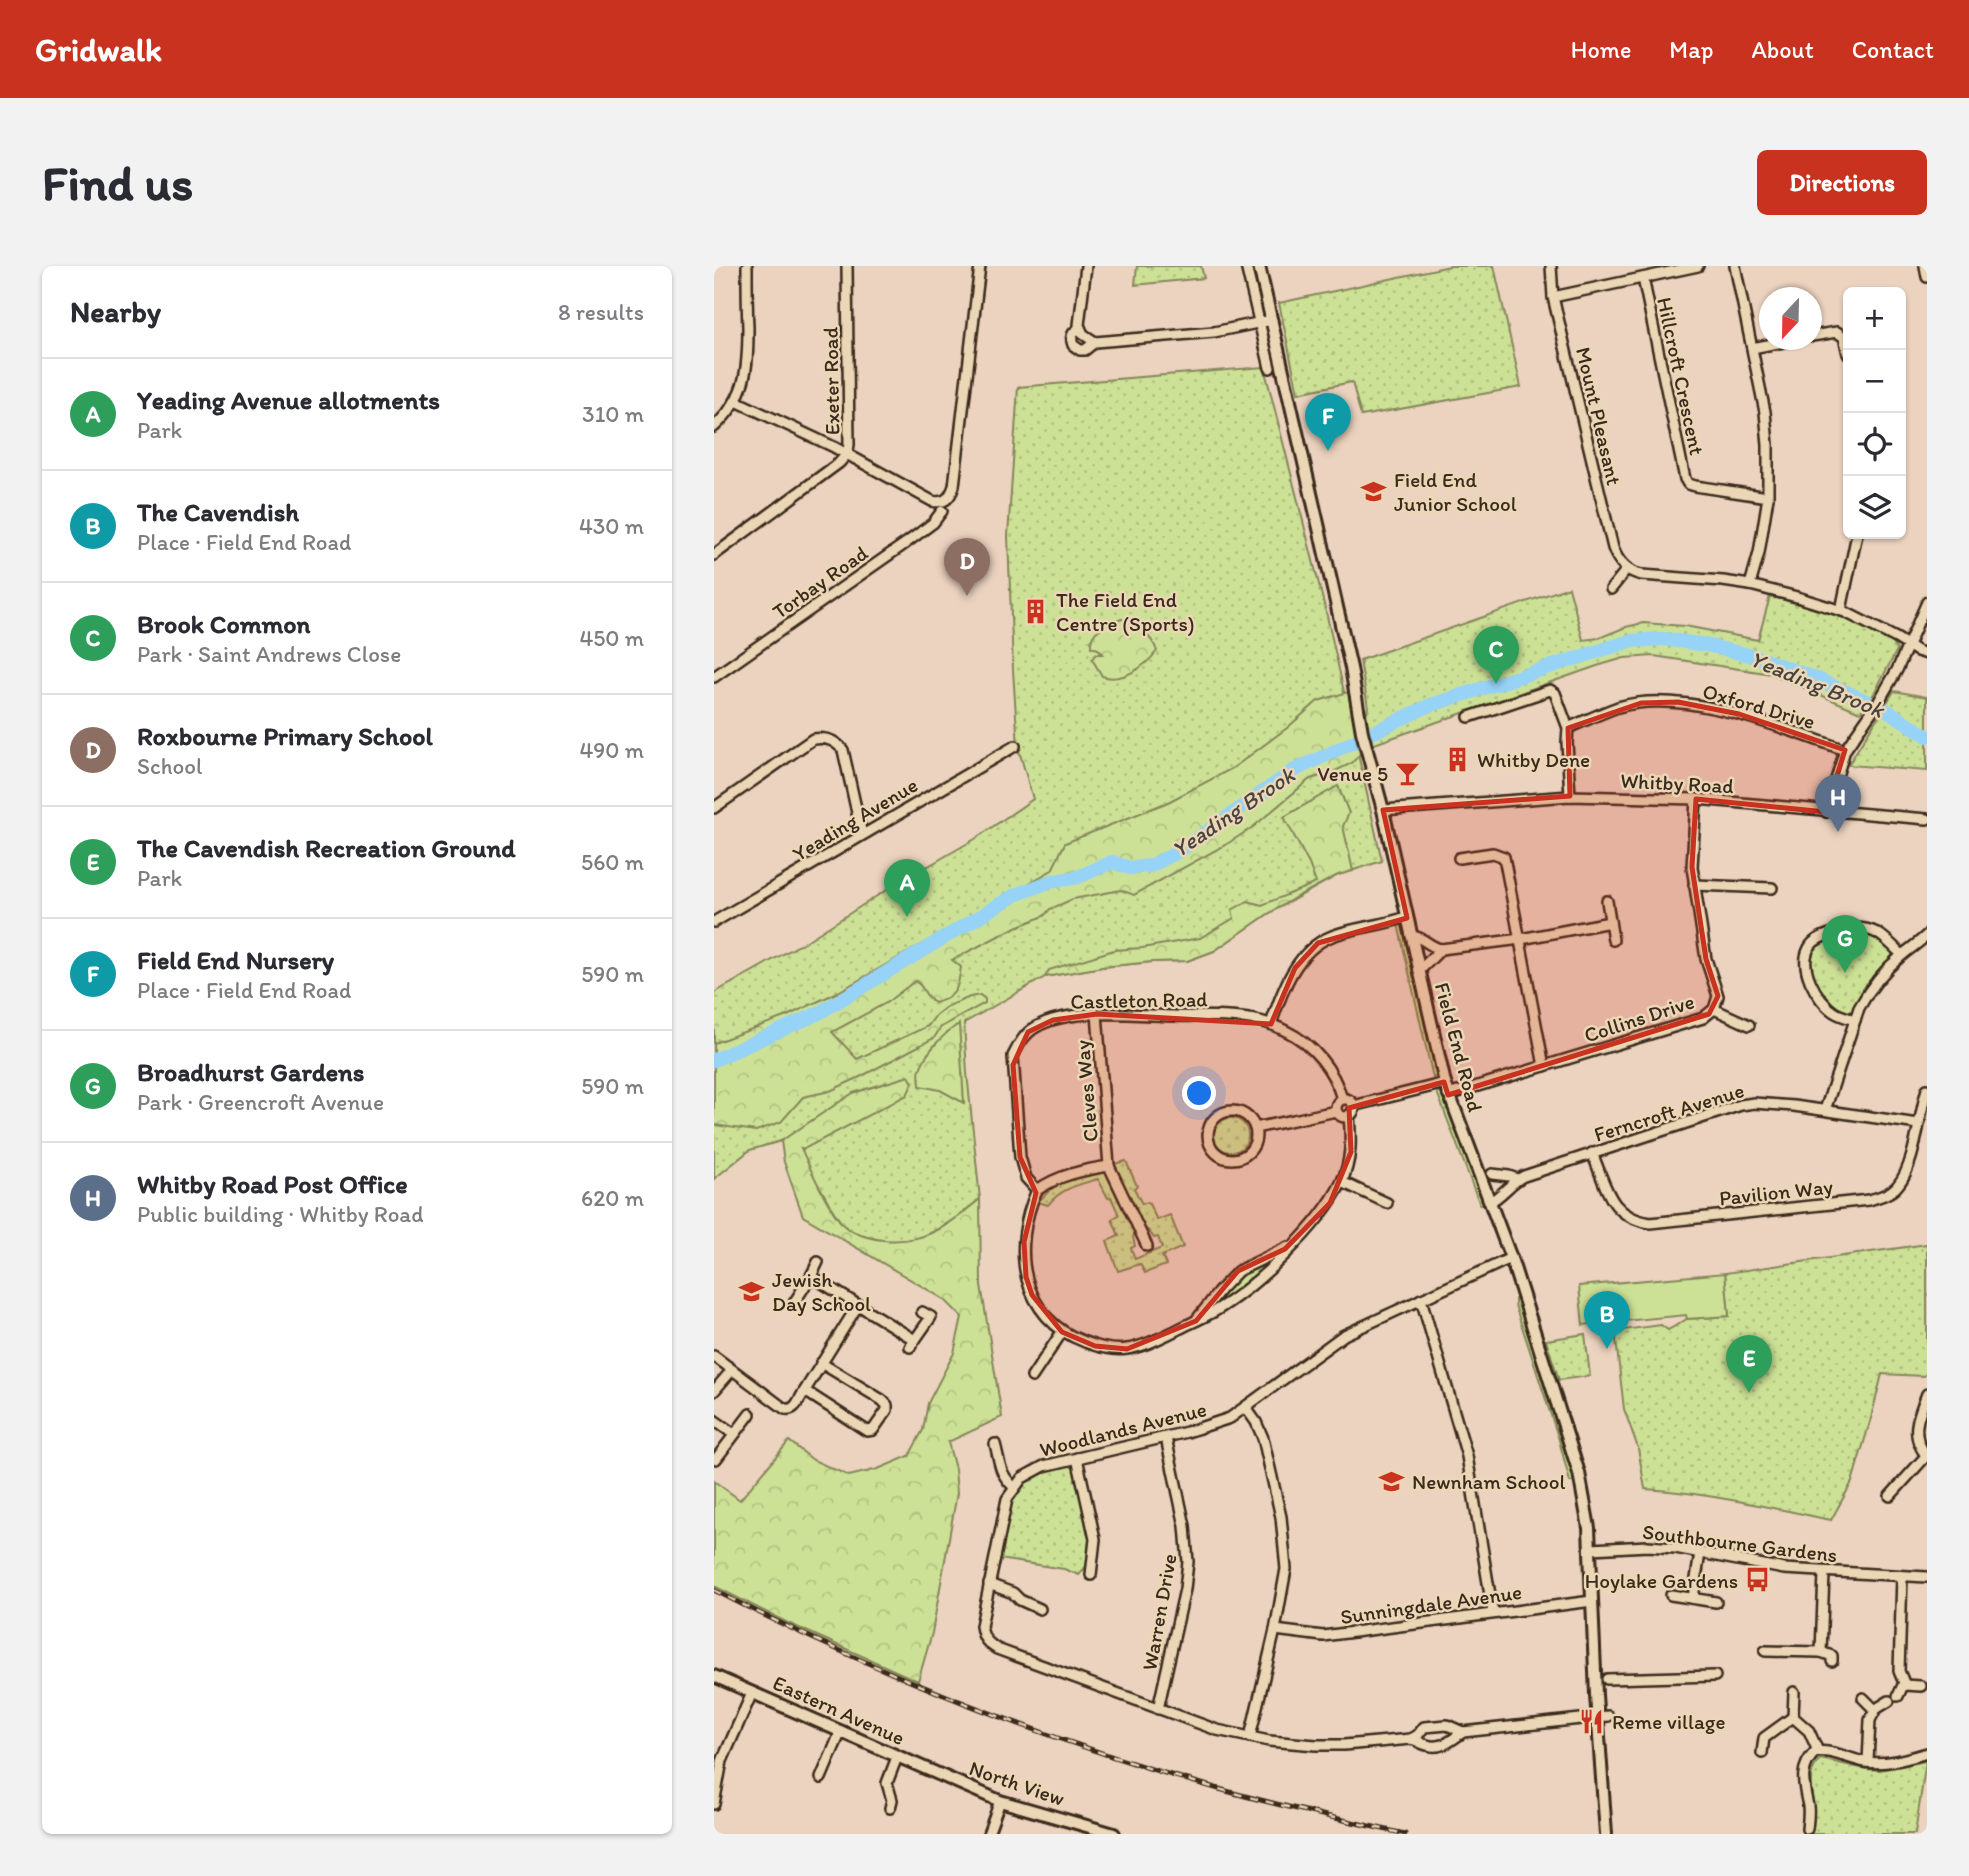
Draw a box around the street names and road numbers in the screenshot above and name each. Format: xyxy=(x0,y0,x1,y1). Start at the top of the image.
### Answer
street label: Hillcroft Crescent xyxy=(1652,295,1710,457)
street label: Exeter Road xyxy=(818,326,844,435)
street label: Mount Pleasant xyxy=(1571,345,1627,488)
street label: Torbay Road xyxy=(768,540,873,624)
street label: Oxford Drive xyxy=(1700,678,1818,734)
street label: Whitby Road xyxy=(1620,768,1734,798)
street label: Yeading Avenue xyxy=(788,772,922,866)
street label: Field End Road xyxy=(1430,980,1488,1114)
street label: Castleton Road xyxy=(1070,986,1208,1014)
street label: Collins Drive xyxy=(1581,988,1697,1048)
street label: Cleves Way xyxy=(1069,1039,1103,1143)
street label: Ferncroft Avenue xyxy=(1591,1077,1747,1147)
street label: Pavilion Way xyxy=(1718,1174,1834,1210)
street label: Woodlands Avenue xyxy=(1037,1396,1209,1462)
street label: Southbourne Gardens xyxy=(1641,1519,1839,1567)
street label: Warren Drive xyxy=(1136,1552,1182,1672)
street label: Sunningdale Avenue xyxy=(1339,1579,1523,1629)
street label: Eastern Avenue xyxy=(769,1670,909,1750)
street label: North View xyxy=(966,1755,1068,1811)

